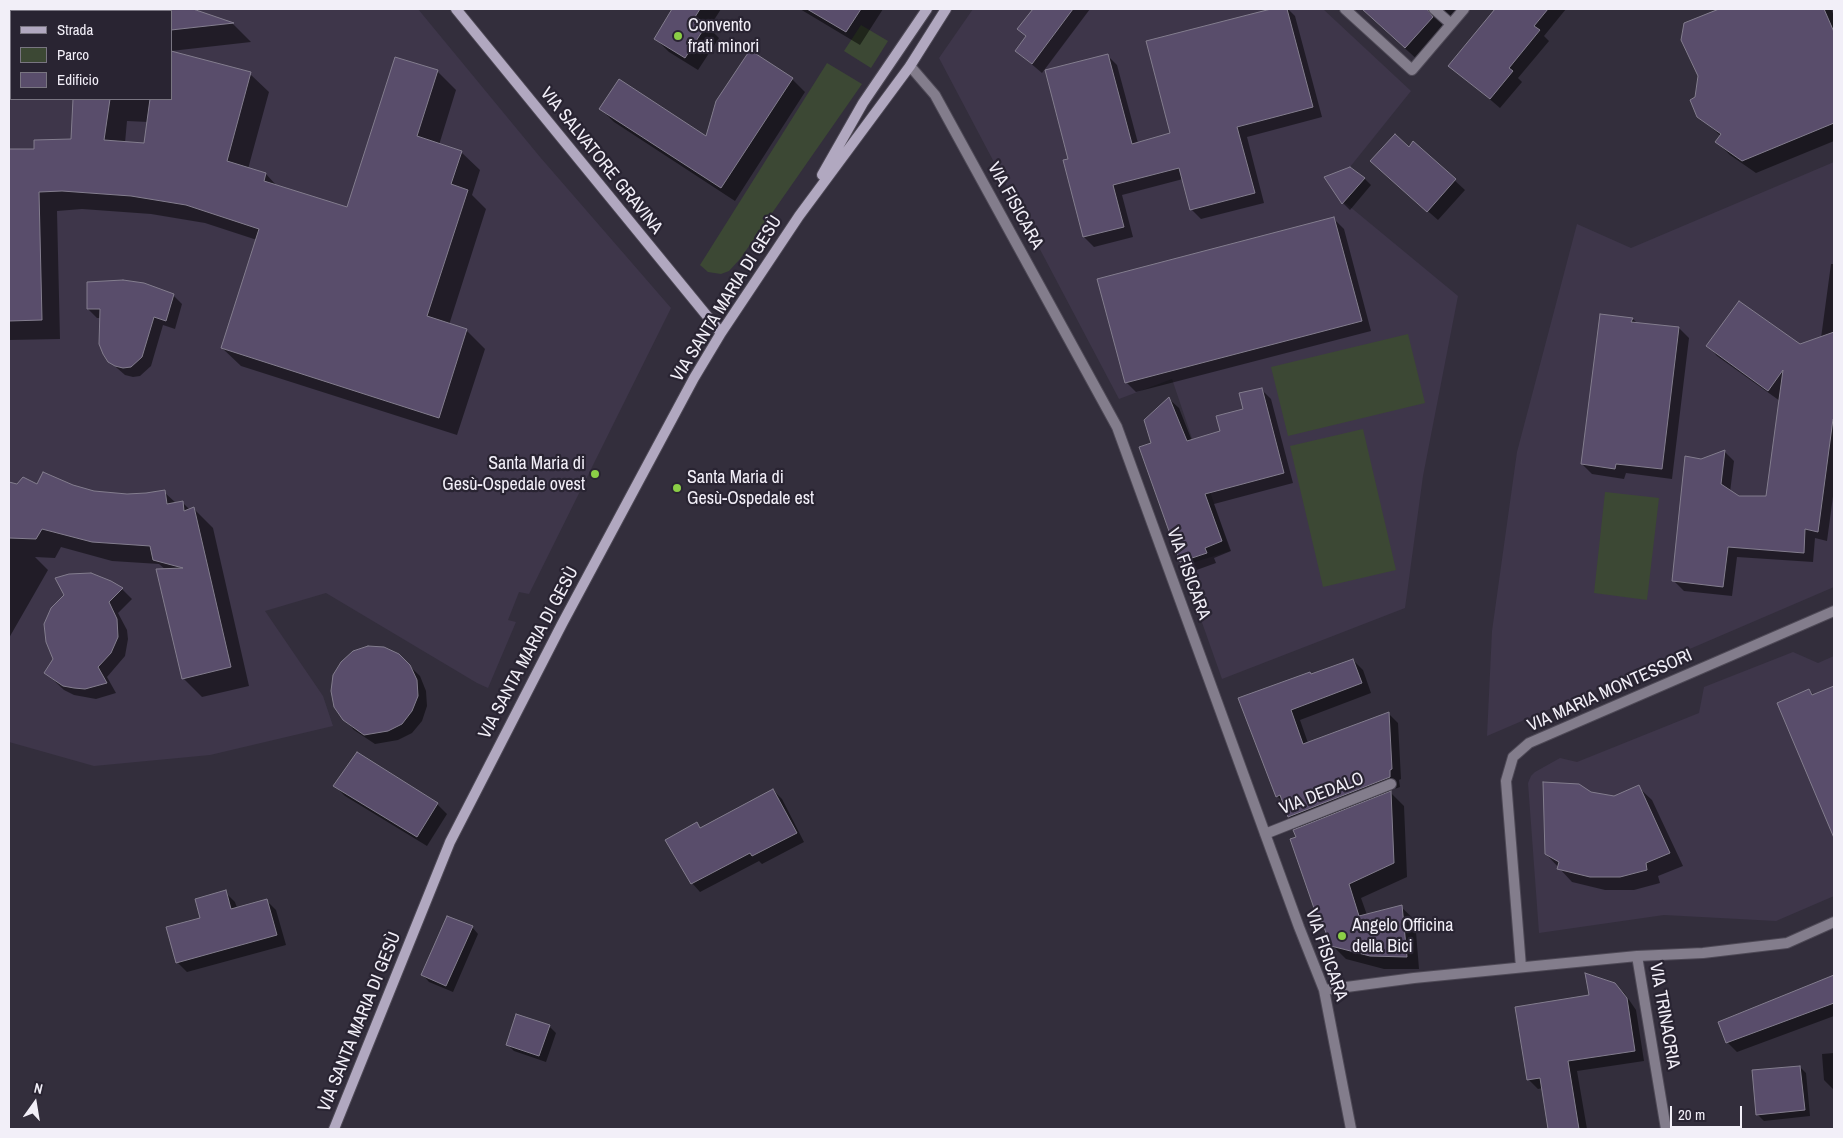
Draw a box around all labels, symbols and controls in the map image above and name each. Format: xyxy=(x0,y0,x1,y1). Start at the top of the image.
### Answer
legend xyxy=(10,10,172,100)
place label: Convento frati minori xyxy=(688,15,759,58)
text: Strada xyxy=(57,19,93,40)
marker: Convento frati minori xyxy=(672,30,684,42)
text: Parco xyxy=(57,44,89,65)
text: Edificio xyxy=(57,69,99,90)
street label: VIA SALVATORE GRAVINA xyxy=(535,83,667,239)
street label: VIA FISICARA xyxy=(982,159,1048,253)
street label: VIA SANTA MARIA DI GESÙ xyxy=(667,212,787,386)
place label: Santa Maria di Gesù-Ospedale ovest xyxy=(442,453,585,496)
place label: Santa Maria di Gesù-Ospedale est xyxy=(687,467,814,509)
marker: Santa Maria di Gesù-Ospedale ovest xyxy=(589,468,601,480)
marker: Santa Maria di Gesù-Ospedale est xyxy=(671,482,683,494)
street label: VIA FISICARA xyxy=(1161,525,1215,623)
street label: VIA SANTA MARIA DI GESÙ xyxy=(474,563,584,743)
street label: VIA MARIA MONTESSORI xyxy=(1524,645,1696,737)
street label: VIA DEDALO xyxy=(1277,768,1367,820)
street label: VIA FISICARA xyxy=(1300,906,1352,1004)
place label: Angelo Officina della Bici xyxy=(1352,915,1454,958)
street label: VIA SANTA MARIA DI GESÙ xyxy=(314,929,406,1115)
marker: Angelo Officina della Bici xyxy=(1336,930,1348,942)
street label: VIA TRINACRIA xyxy=(1644,961,1684,1071)
north arrow xyxy=(10,1078,60,1128)
text: N xyxy=(32,1079,44,1098)
scale bar xyxy=(1673,1096,1746,1128)
text: 20 m xyxy=(1678,1104,1705,1125)

